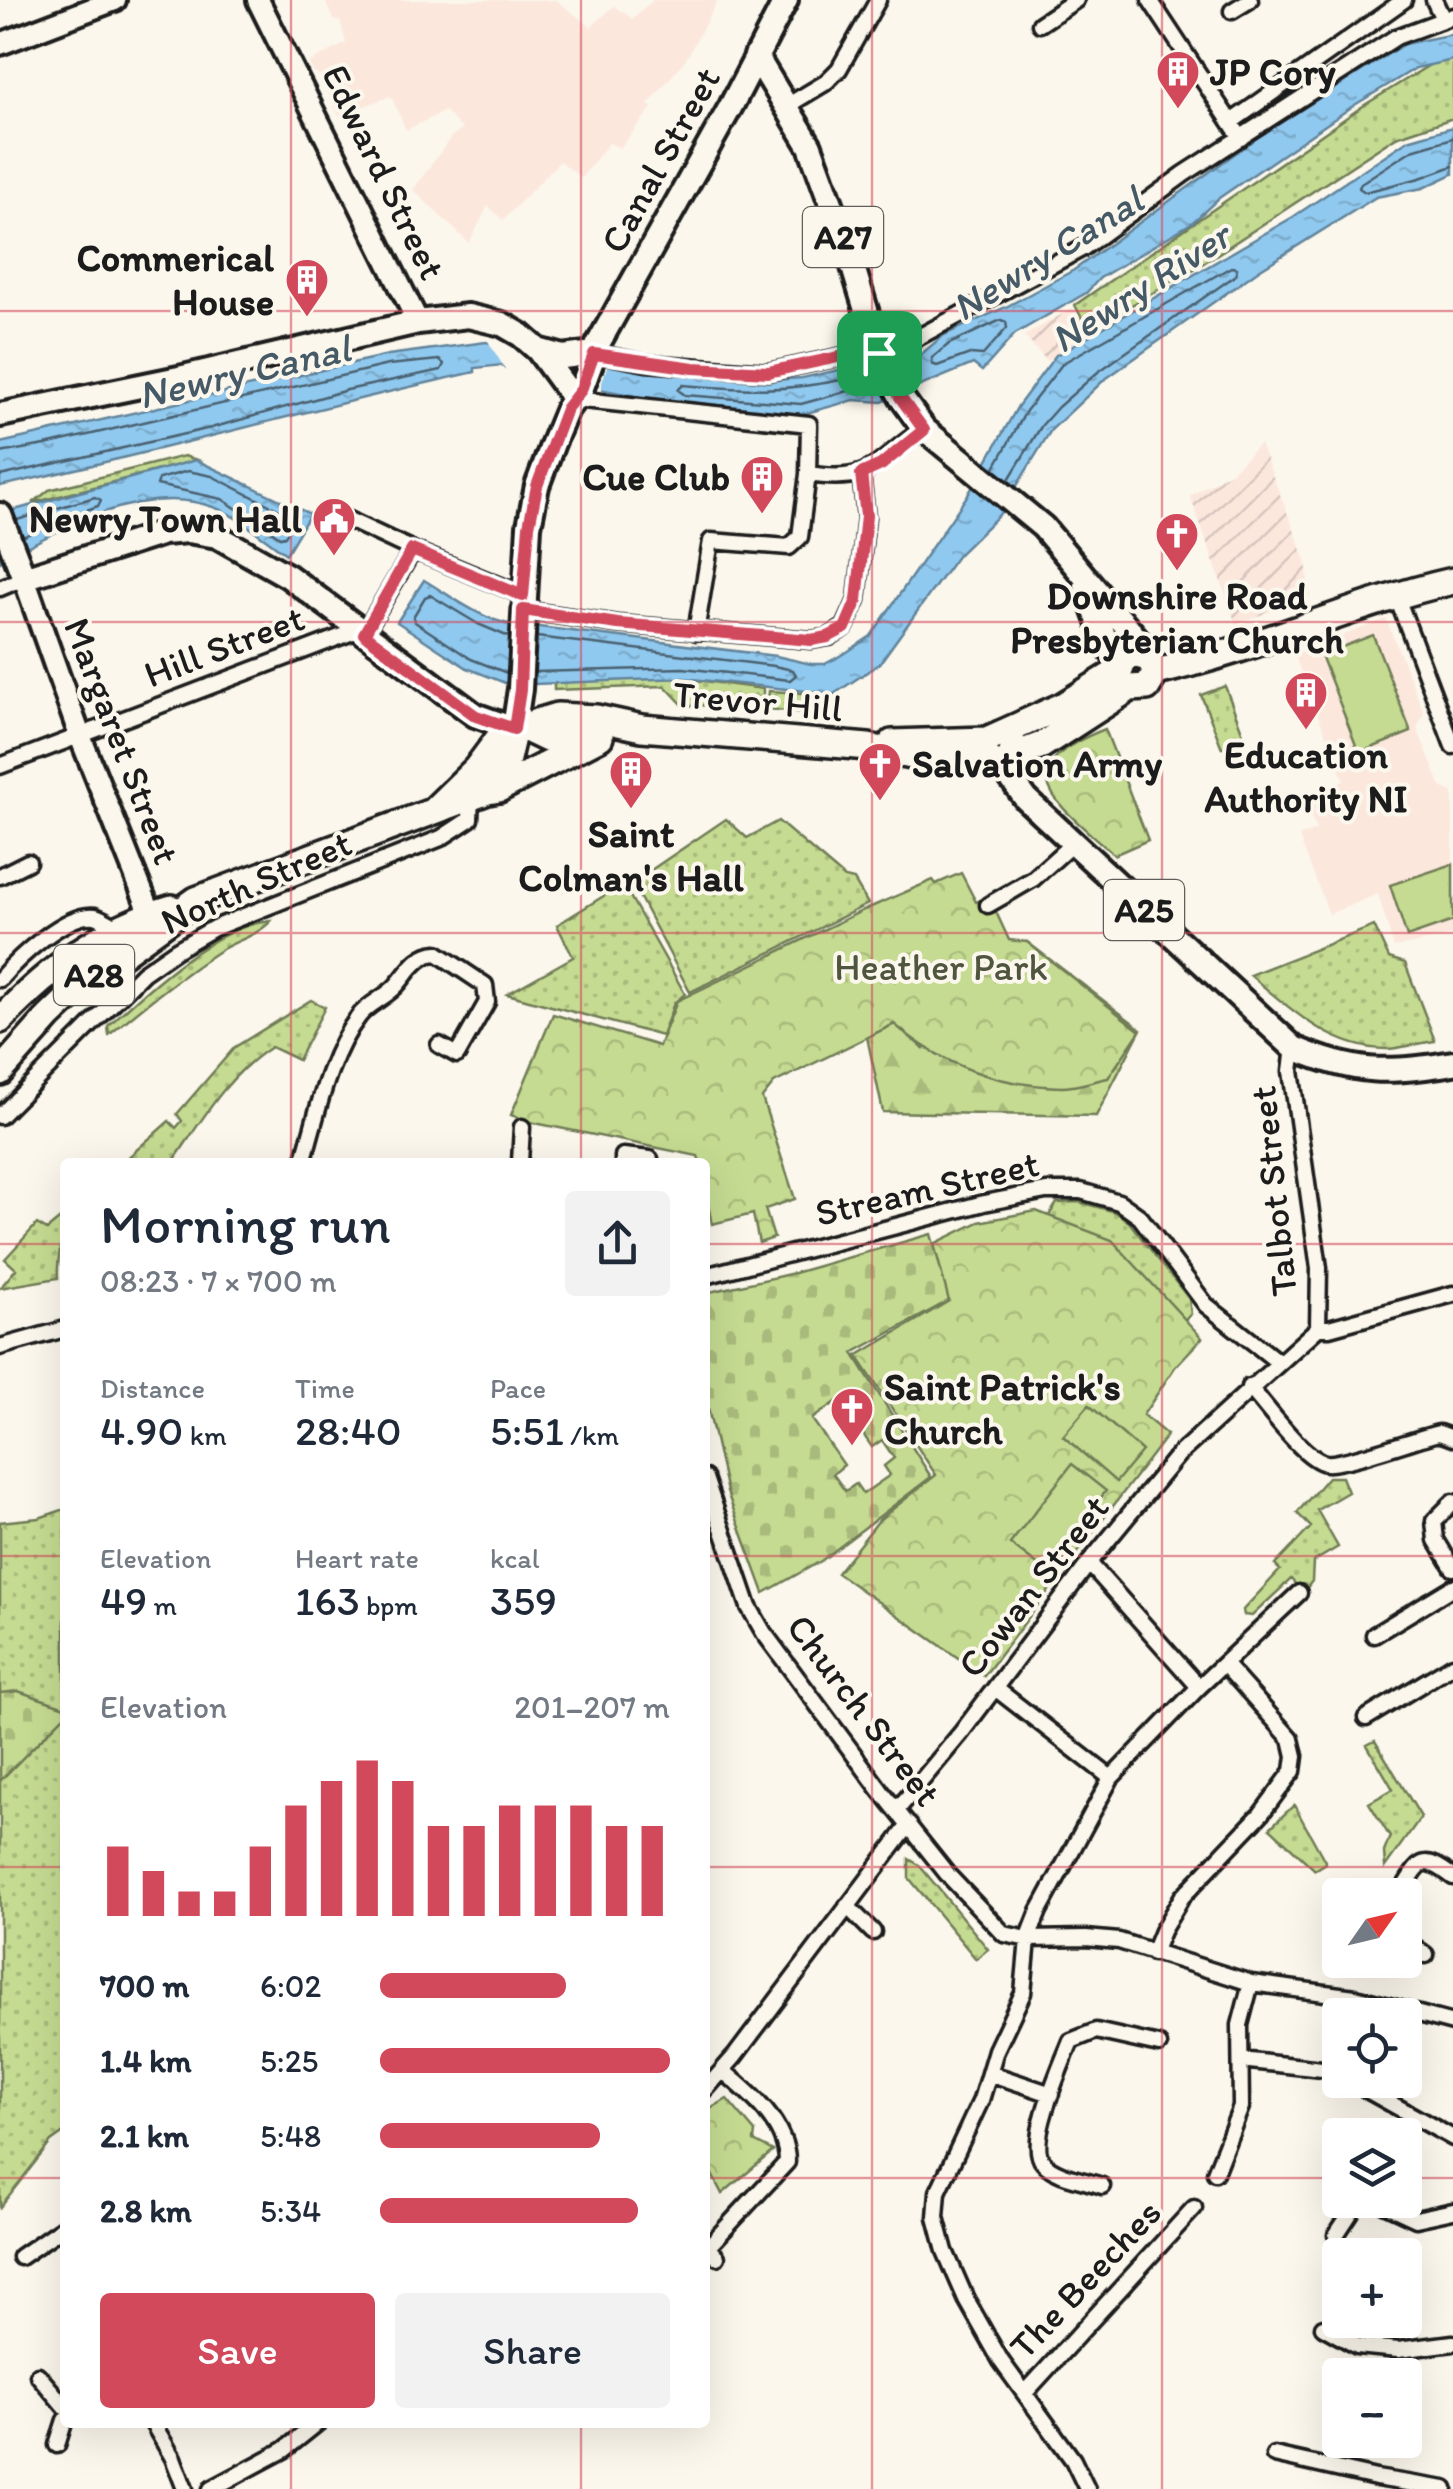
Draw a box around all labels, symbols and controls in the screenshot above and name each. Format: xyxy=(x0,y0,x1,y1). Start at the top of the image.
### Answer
building icon: JP Cory xyxy=(1155,49,1201,110)
place label: JP Cory xyxy=(1209,49,1336,95)
street label: Edward Street xyxy=(312,57,456,287)
street label: Canal Street xyxy=(590,59,730,261)
water label: Newry Canal xyxy=(943,174,1154,331)
road number: A27 xyxy=(803,207,883,267)
water label: Newry River xyxy=(1041,209,1242,363)
place label: Commerical House xyxy=(76,235,274,325)
building icon: Commerical House xyxy=(284,257,330,318)
pin xyxy=(837,311,922,396)
water label: Newry Canal xyxy=(133,323,357,419)
icon: arrive xyxy=(852,326,907,381)
place label: Cue Club xyxy=(582,454,730,500)
building icon: Cue Club xyxy=(739,454,785,515)
place label: Newry Town Hall xyxy=(29,496,302,542)
public building icon: Newry Town Hall xyxy=(311,496,357,557)
church icon: Downshire Road Presbyterian Church xyxy=(1154,511,1200,572)
place label: Downshire Road Presbyterian Church xyxy=(1010,573,1344,663)
street label: Hill Street xyxy=(138,595,310,697)
street label: Margaret Street xyxy=(54,611,190,871)
building icon: Education Authority NI xyxy=(1283,670,1329,731)
street label: Trevor Hill xyxy=(671,671,845,731)
place label: Education Authority NI xyxy=(1204,732,1408,822)
church icon: Salvation Army xyxy=(857,741,903,802)
place label: Salvation Army xyxy=(912,741,1162,787)
building icon: Saint Colman's Hall xyxy=(608,749,654,810)
place label: Saint Colman's Hall xyxy=(518,811,744,901)
street label: North Street xyxy=(154,820,358,944)
road number: A25 xyxy=(1104,880,1184,940)
park label: Heather Park xyxy=(834,944,1048,990)
road number: A28 xyxy=(54,945,134,1005)
street label: Talbot Street xyxy=(1239,1084,1307,1298)
street label: Stream Street xyxy=(811,1140,1043,1236)
text: Morning run xyxy=(100,1191,391,1257)
button: share xyxy=(565,1191,670,1296)
text: 08:23 · 7 × 700 m xyxy=(100,1262,337,1300)
place label: Saint Patrick's Church xyxy=(884,1364,1121,1454)
text: Distance xyxy=(100,1371,205,1405)
text: Time xyxy=(295,1371,355,1405)
text: Pace xyxy=(490,1371,546,1405)
church icon: Saint Patrick's Church xyxy=(829,1386,875,1447)
text: 4.90 xyxy=(100,1405,183,1456)
text: 28:40 xyxy=(295,1405,402,1456)
text: 5:51 xyxy=(490,1405,564,1456)
text: km xyxy=(183,1418,227,1452)
text: /km xyxy=(564,1418,619,1452)
street label: Cowan Street xyxy=(948,1486,1118,1686)
text: Elevation xyxy=(100,1541,211,1575)
text: Heart rate xyxy=(295,1541,419,1575)
text: kcal xyxy=(490,1541,540,1575)
text: 49 xyxy=(100,1575,147,1626)
text: 163 xyxy=(295,1575,360,1626)
text: 359 xyxy=(490,1575,557,1626)
text: m xyxy=(147,1588,177,1622)
text: bpm xyxy=(360,1588,418,1622)
street label: Church Street xyxy=(777,1605,951,1815)
text: Elevation xyxy=(100,1688,227,1726)
text: 201–207 m xyxy=(514,1688,670,1726)
north arrow xyxy=(1322,1878,1422,1978)
map controls xyxy=(1322,1878,1422,2458)
text: 700 m xyxy=(100,1967,189,2005)
text: 6:02 xyxy=(260,1967,321,2005)
button: locate xyxy=(1322,1998,1422,2098)
text: 1.4 km xyxy=(100,2042,191,2080)
text: 5:25 xyxy=(260,2042,318,2080)
text: 2.1 km xyxy=(100,2117,189,2155)
text: 5:48 xyxy=(260,2117,321,2155)
button: layers xyxy=(1322,2118,1422,2218)
street label: The Beeches xyxy=(1000,2190,1170,2368)
text: 2.8 km xyxy=(100,2192,192,2230)
text: 5:34 xyxy=(260,2192,321,2230)
button: + xyxy=(1322,2238,1422,2338)
button: Save xyxy=(100,2293,375,2408)
button: Share xyxy=(395,2293,670,2408)
button: − xyxy=(1322,2358,1422,2458)

